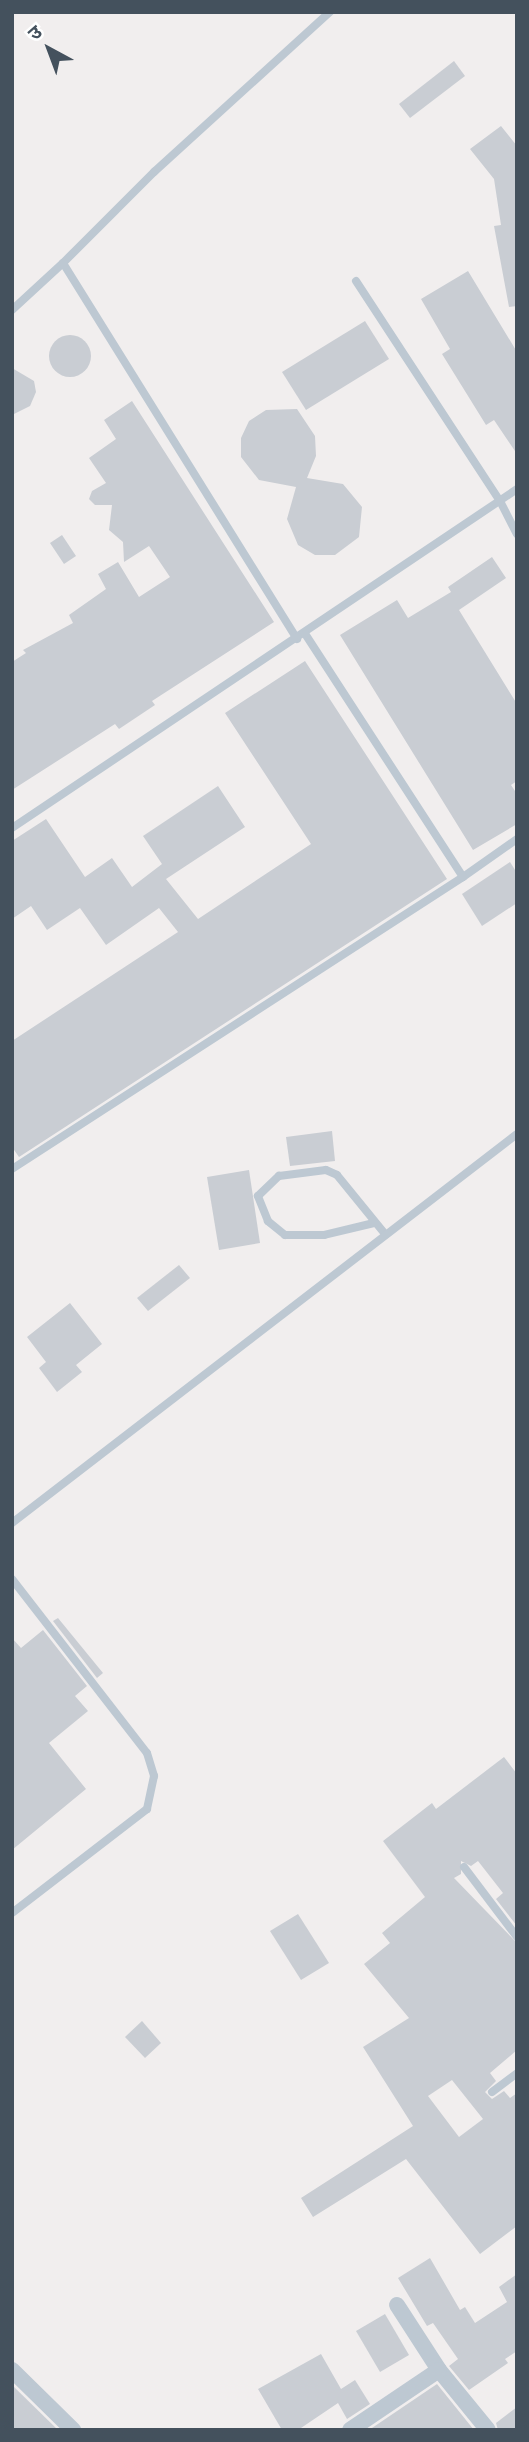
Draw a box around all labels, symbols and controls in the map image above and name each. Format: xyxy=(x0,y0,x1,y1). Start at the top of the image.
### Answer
north arrow xyxy=(14,14,84,84)
text: उ xyxy=(24,21,46,44)

